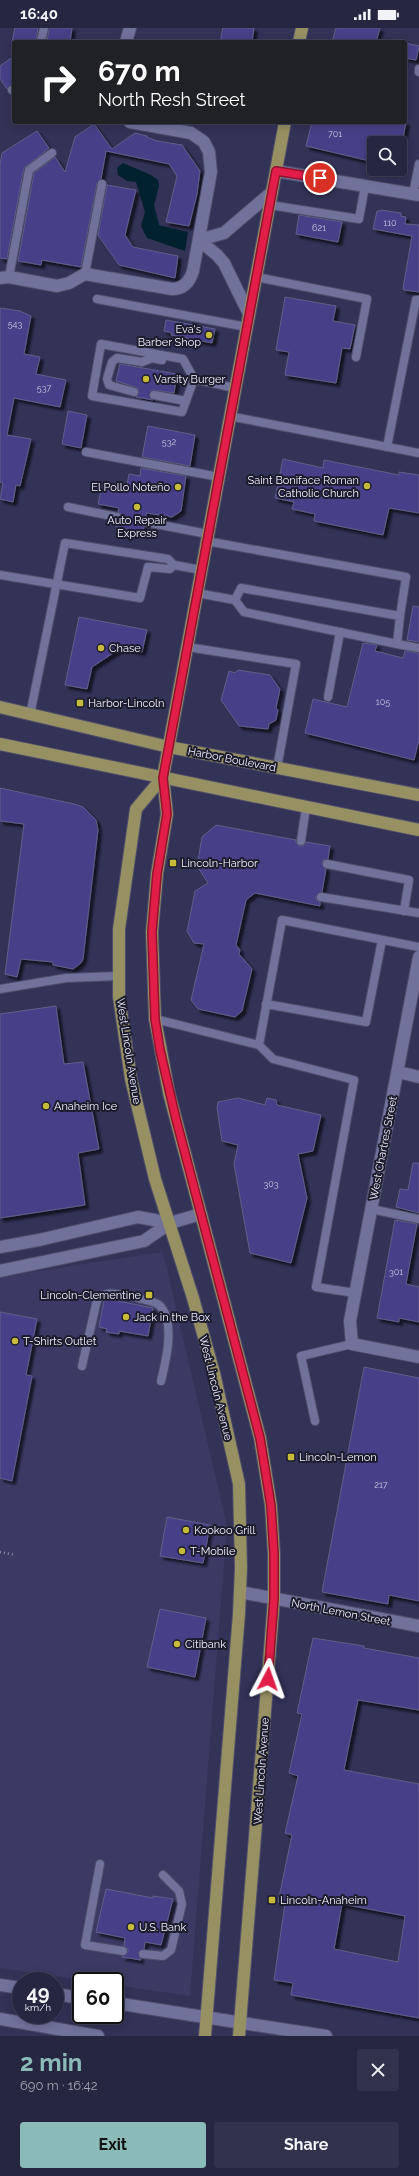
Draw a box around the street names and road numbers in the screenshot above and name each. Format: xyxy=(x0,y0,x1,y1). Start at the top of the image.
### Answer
street label: Harbor Boulevard xyxy=(187,745,277,774)
street label: West Lincoln Avenue xyxy=(114,997,143,1106)
street label: West Chartres Street xyxy=(367,1095,400,1201)
street label: West Lincoln Avenue xyxy=(196,1335,235,1442)
street label: North Lemon Street xyxy=(290,1596,392,1629)
street label: West Lincoln Avenue xyxy=(251,1717,272,1825)

